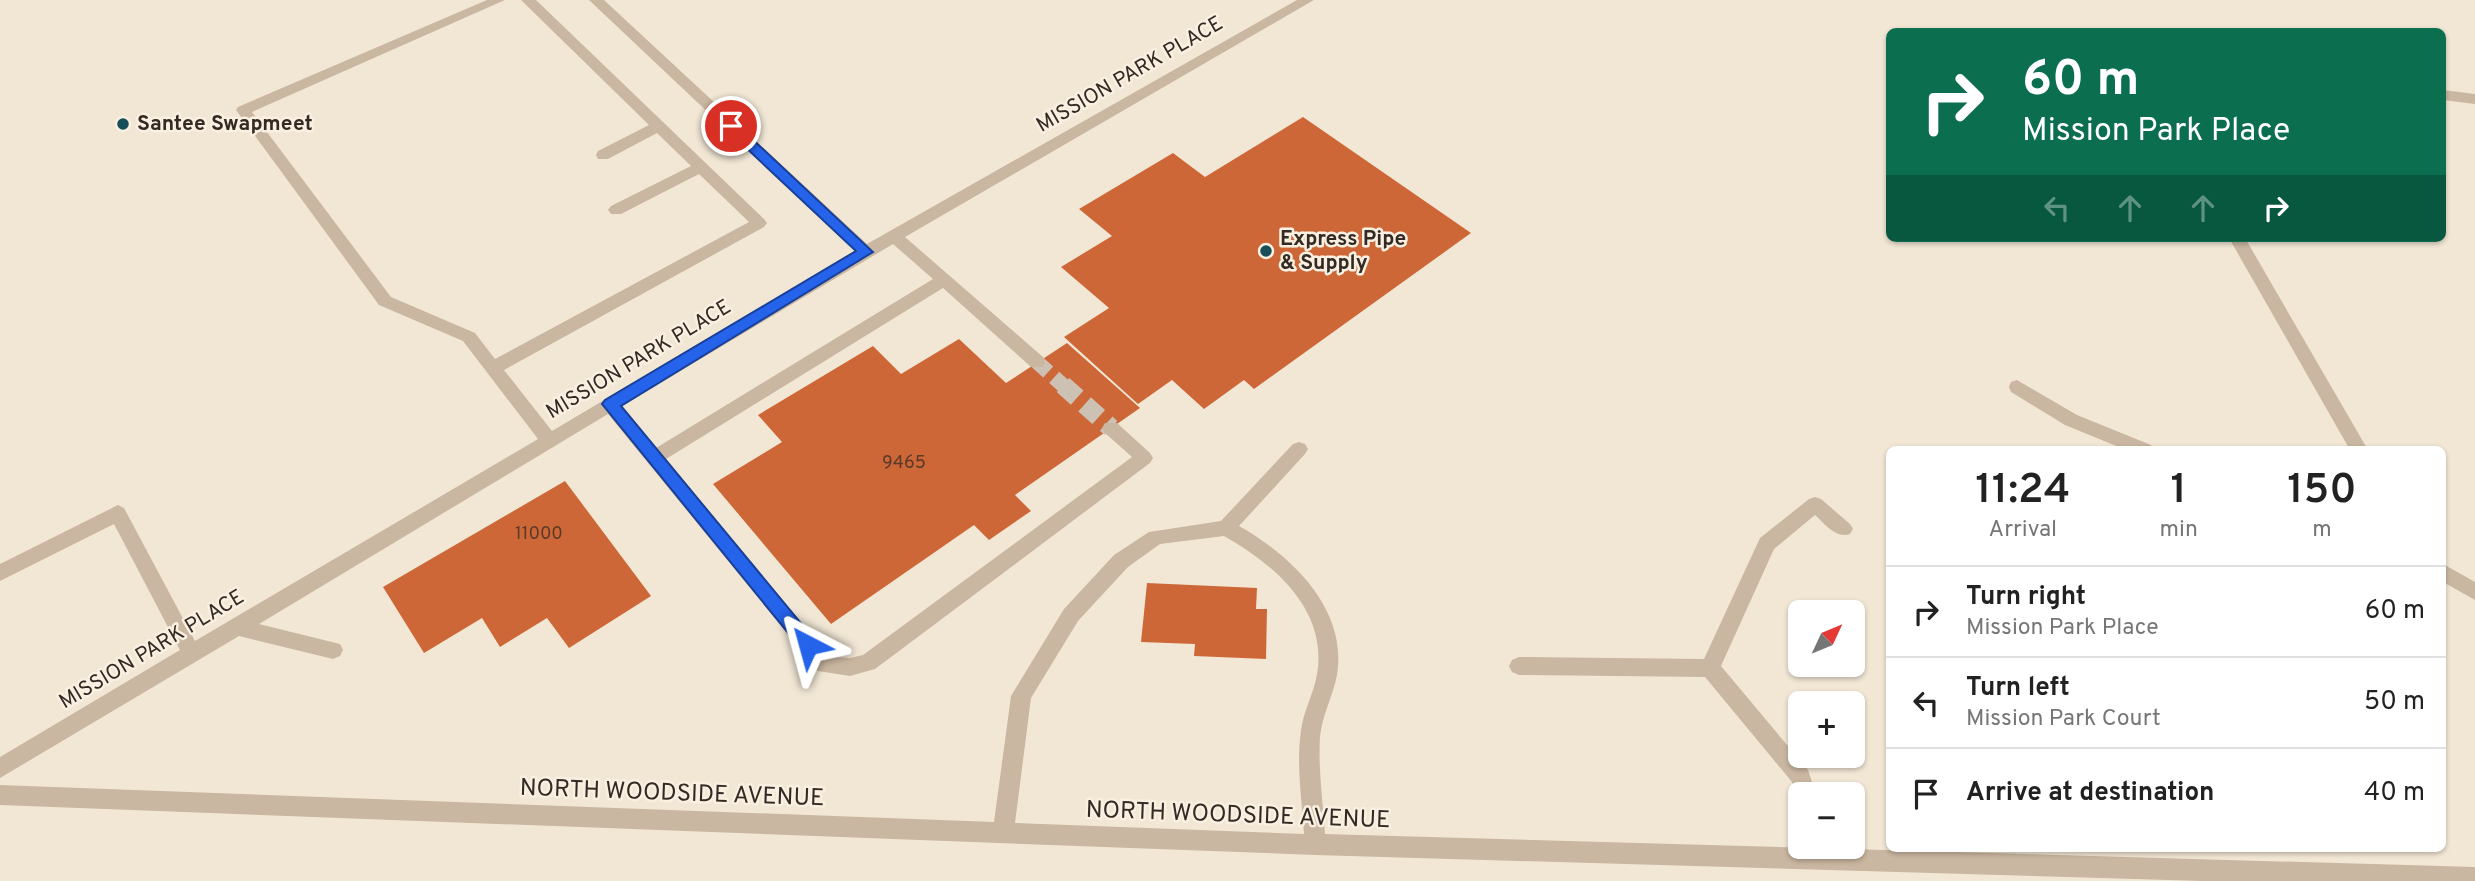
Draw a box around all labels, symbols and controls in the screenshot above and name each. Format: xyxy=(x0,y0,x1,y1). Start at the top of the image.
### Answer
street label: MISSION PARK PLACE xyxy=(1032,11,1228,139)
text: 60 m xyxy=(2022,51,2140,113)
icon: right xyxy=(1907,56,1998,147)
pin xyxy=(701,96,761,156)
icon: arrive xyxy=(712,107,750,145)
place label: Santee Swapmeet xyxy=(137,111,313,138)
text: Mission Park Place xyxy=(2022,112,2290,152)
marker: Santee Swapmeet xyxy=(115,116,131,132)
icon: left xyxy=(2038,189,2076,227)
icon: ahead xyxy=(2111,189,2149,227)
icon: ahead xyxy=(2184,189,2222,227)
icon: right xyxy=(2257,189,2295,227)
place label: Express Pipe & Supply xyxy=(1280,226,1406,277)
marker: Express Pipe & Supply xyxy=(1258,243,1274,259)
street label: MISSION PARK PLACE xyxy=(542,294,736,426)
house number: 9465 xyxy=(882,452,926,475)
text: 11:24 xyxy=(1975,465,2070,518)
text: 1 xyxy=(2171,465,2187,518)
text: 150 xyxy=(2287,465,2357,518)
text: Arrival xyxy=(1989,516,2057,545)
text: min xyxy=(2160,516,2198,545)
text: m xyxy=(2312,516,2332,545)
house number: 11000 xyxy=(515,523,563,546)
text: Turn right xyxy=(1966,581,2086,614)
street label: MISSION PARK PLACE xyxy=(55,584,249,716)
icon: right xyxy=(1907,593,1945,631)
text: 60 m xyxy=(2365,595,2425,628)
north arrow xyxy=(1788,600,1866,677)
map controls xyxy=(1788,600,1865,859)
position arrow xyxy=(771,608,845,682)
text: Mission Park Place xyxy=(1966,614,2159,643)
text: Turn left xyxy=(1966,672,2070,705)
icon: left xyxy=(1907,684,1945,722)
text: 50 m xyxy=(2364,686,2425,719)
button: + xyxy=(1788,691,1865,768)
text: Mission Park Court xyxy=(1966,705,2161,734)
street label: NORTH WOODSIDE AVENUE xyxy=(519,774,825,814)
icon: arrive xyxy=(1907,775,1945,813)
text: Arrive at destination xyxy=(1966,777,2214,810)
text: 40 m xyxy=(2364,777,2425,810)
button: − xyxy=(1788,782,1865,859)
street label: NORTH WOODSIDE AVENUE xyxy=(1085,796,1391,836)

